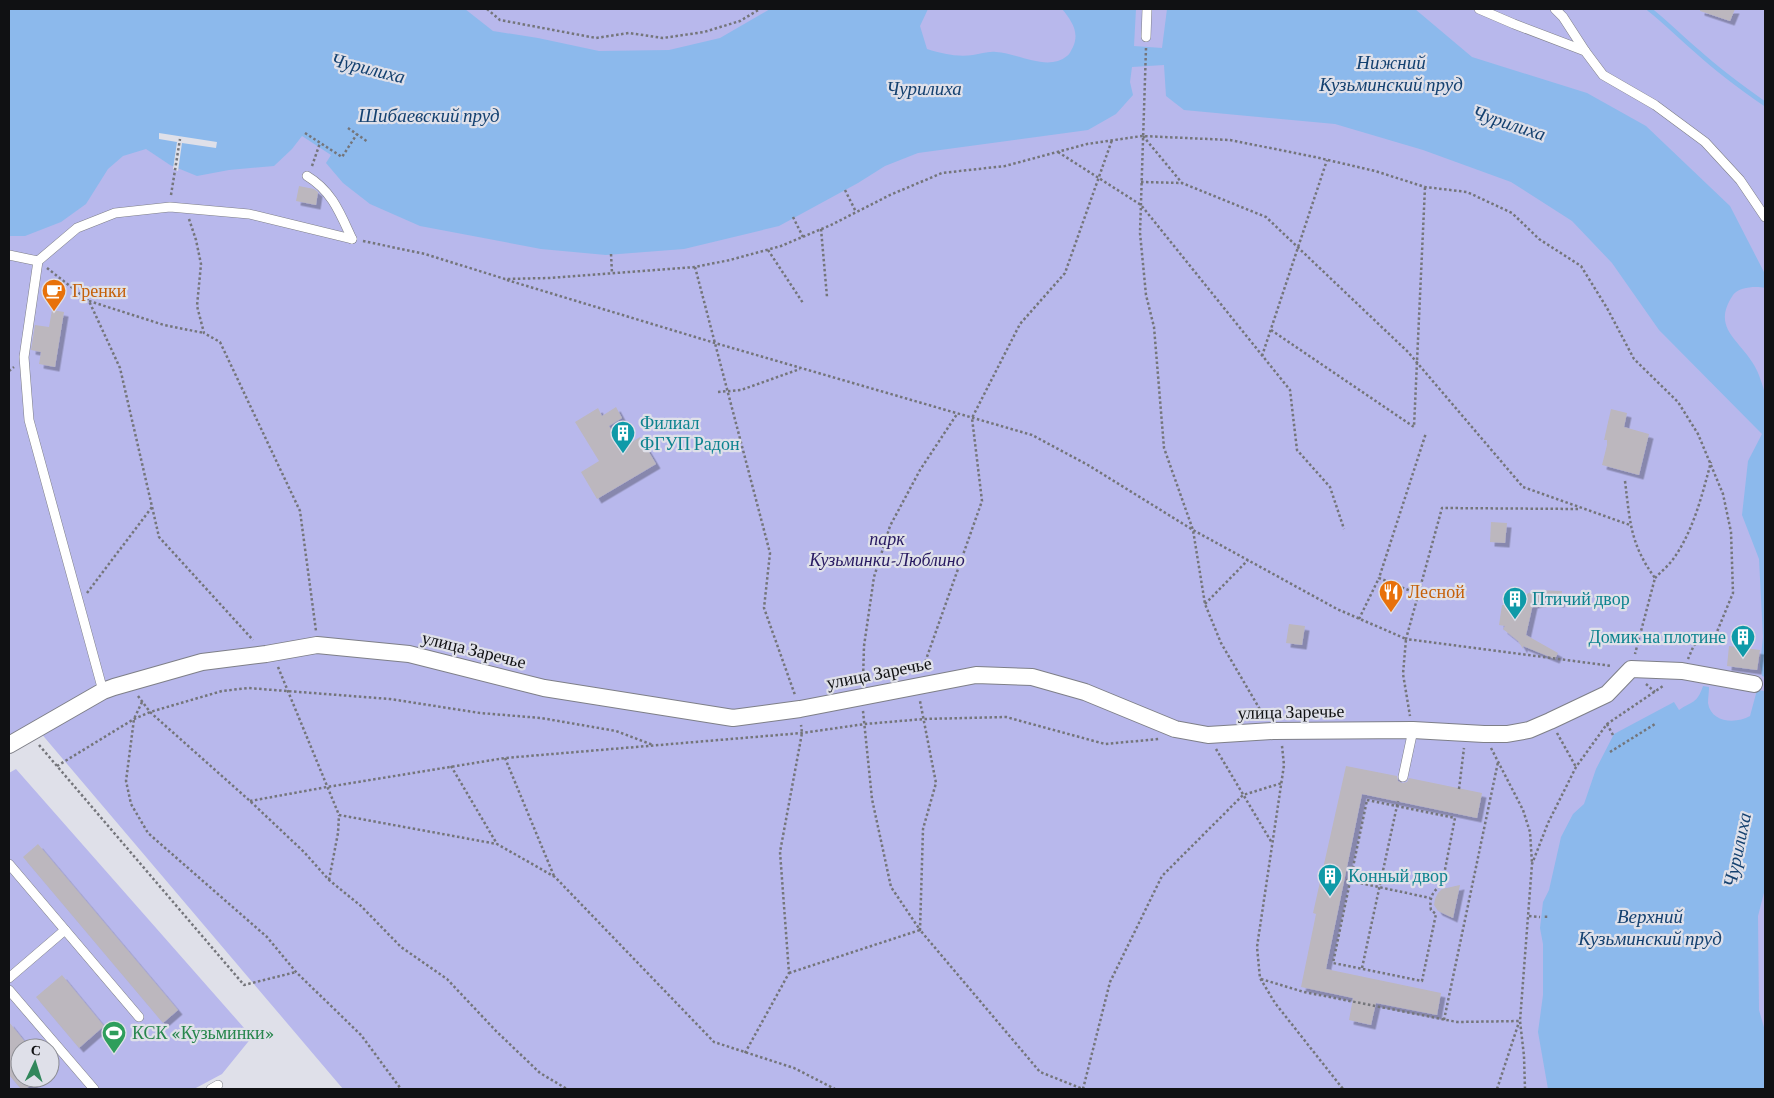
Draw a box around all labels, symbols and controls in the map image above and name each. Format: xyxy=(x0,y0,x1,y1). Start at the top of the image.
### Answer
water label: Чурилиха xyxy=(329,49,407,87)
water label: Нижний Кузьминский пруд xyxy=(1318,52,1463,95)
water label: Чурилиха xyxy=(886,78,962,99)
water label: Чурилиха xyxy=(1470,101,1548,145)
water label: Шибаевский пруд xyxy=(357,105,500,126)
cafe icon: Гренки xyxy=(41,278,67,312)
place label: Гренки xyxy=(72,281,127,301)
place label: Филиал ФГУП Радон xyxy=(640,413,740,454)
building icon: Филиал ФГУП Радон xyxy=(610,420,636,454)
park label: парк Кузьминки-Люблино xyxy=(808,529,965,570)
restaurant icon: Лесной xyxy=(1378,579,1404,613)
place label: Лесной xyxy=(1408,582,1465,602)
building icon: Птичий двор xyxy=(1502,586,1528,620)
place label: Птичий двор xyxy=(1532,589,1630,609)
building icon: Домик на плотине xyxy=(1730,624,1756,658)
street label: улица Заречье xyxy=(420,627,528,673)
place label: Домик на плотине xyxy=(1588,627,1726,647)
street label: улица Заречье xyxy=(825,653,933,693)
street label: улица Заречье xyxy=(1238,701,1344,723)
water label: Чурилиха xyxy=(1719,811,1755,889)
building icon: Конный двор xyxy=(1317,863,1343,897)
place label: Конный двор xyxy=(1348,866,1448,886)
water label: Верхний Кузьминский пруд xyxy=(1577,906,1722,949)
sports icon: КСК «Кузьминки» xyxy=(101,1020,127,1054)
place label: КСК «Кузьминки» xyxy=(132,1023,275,1043)
north arrow xyxy=(10,1038,60,1088)
text: С xyxy=(30,1042,42,1058)

